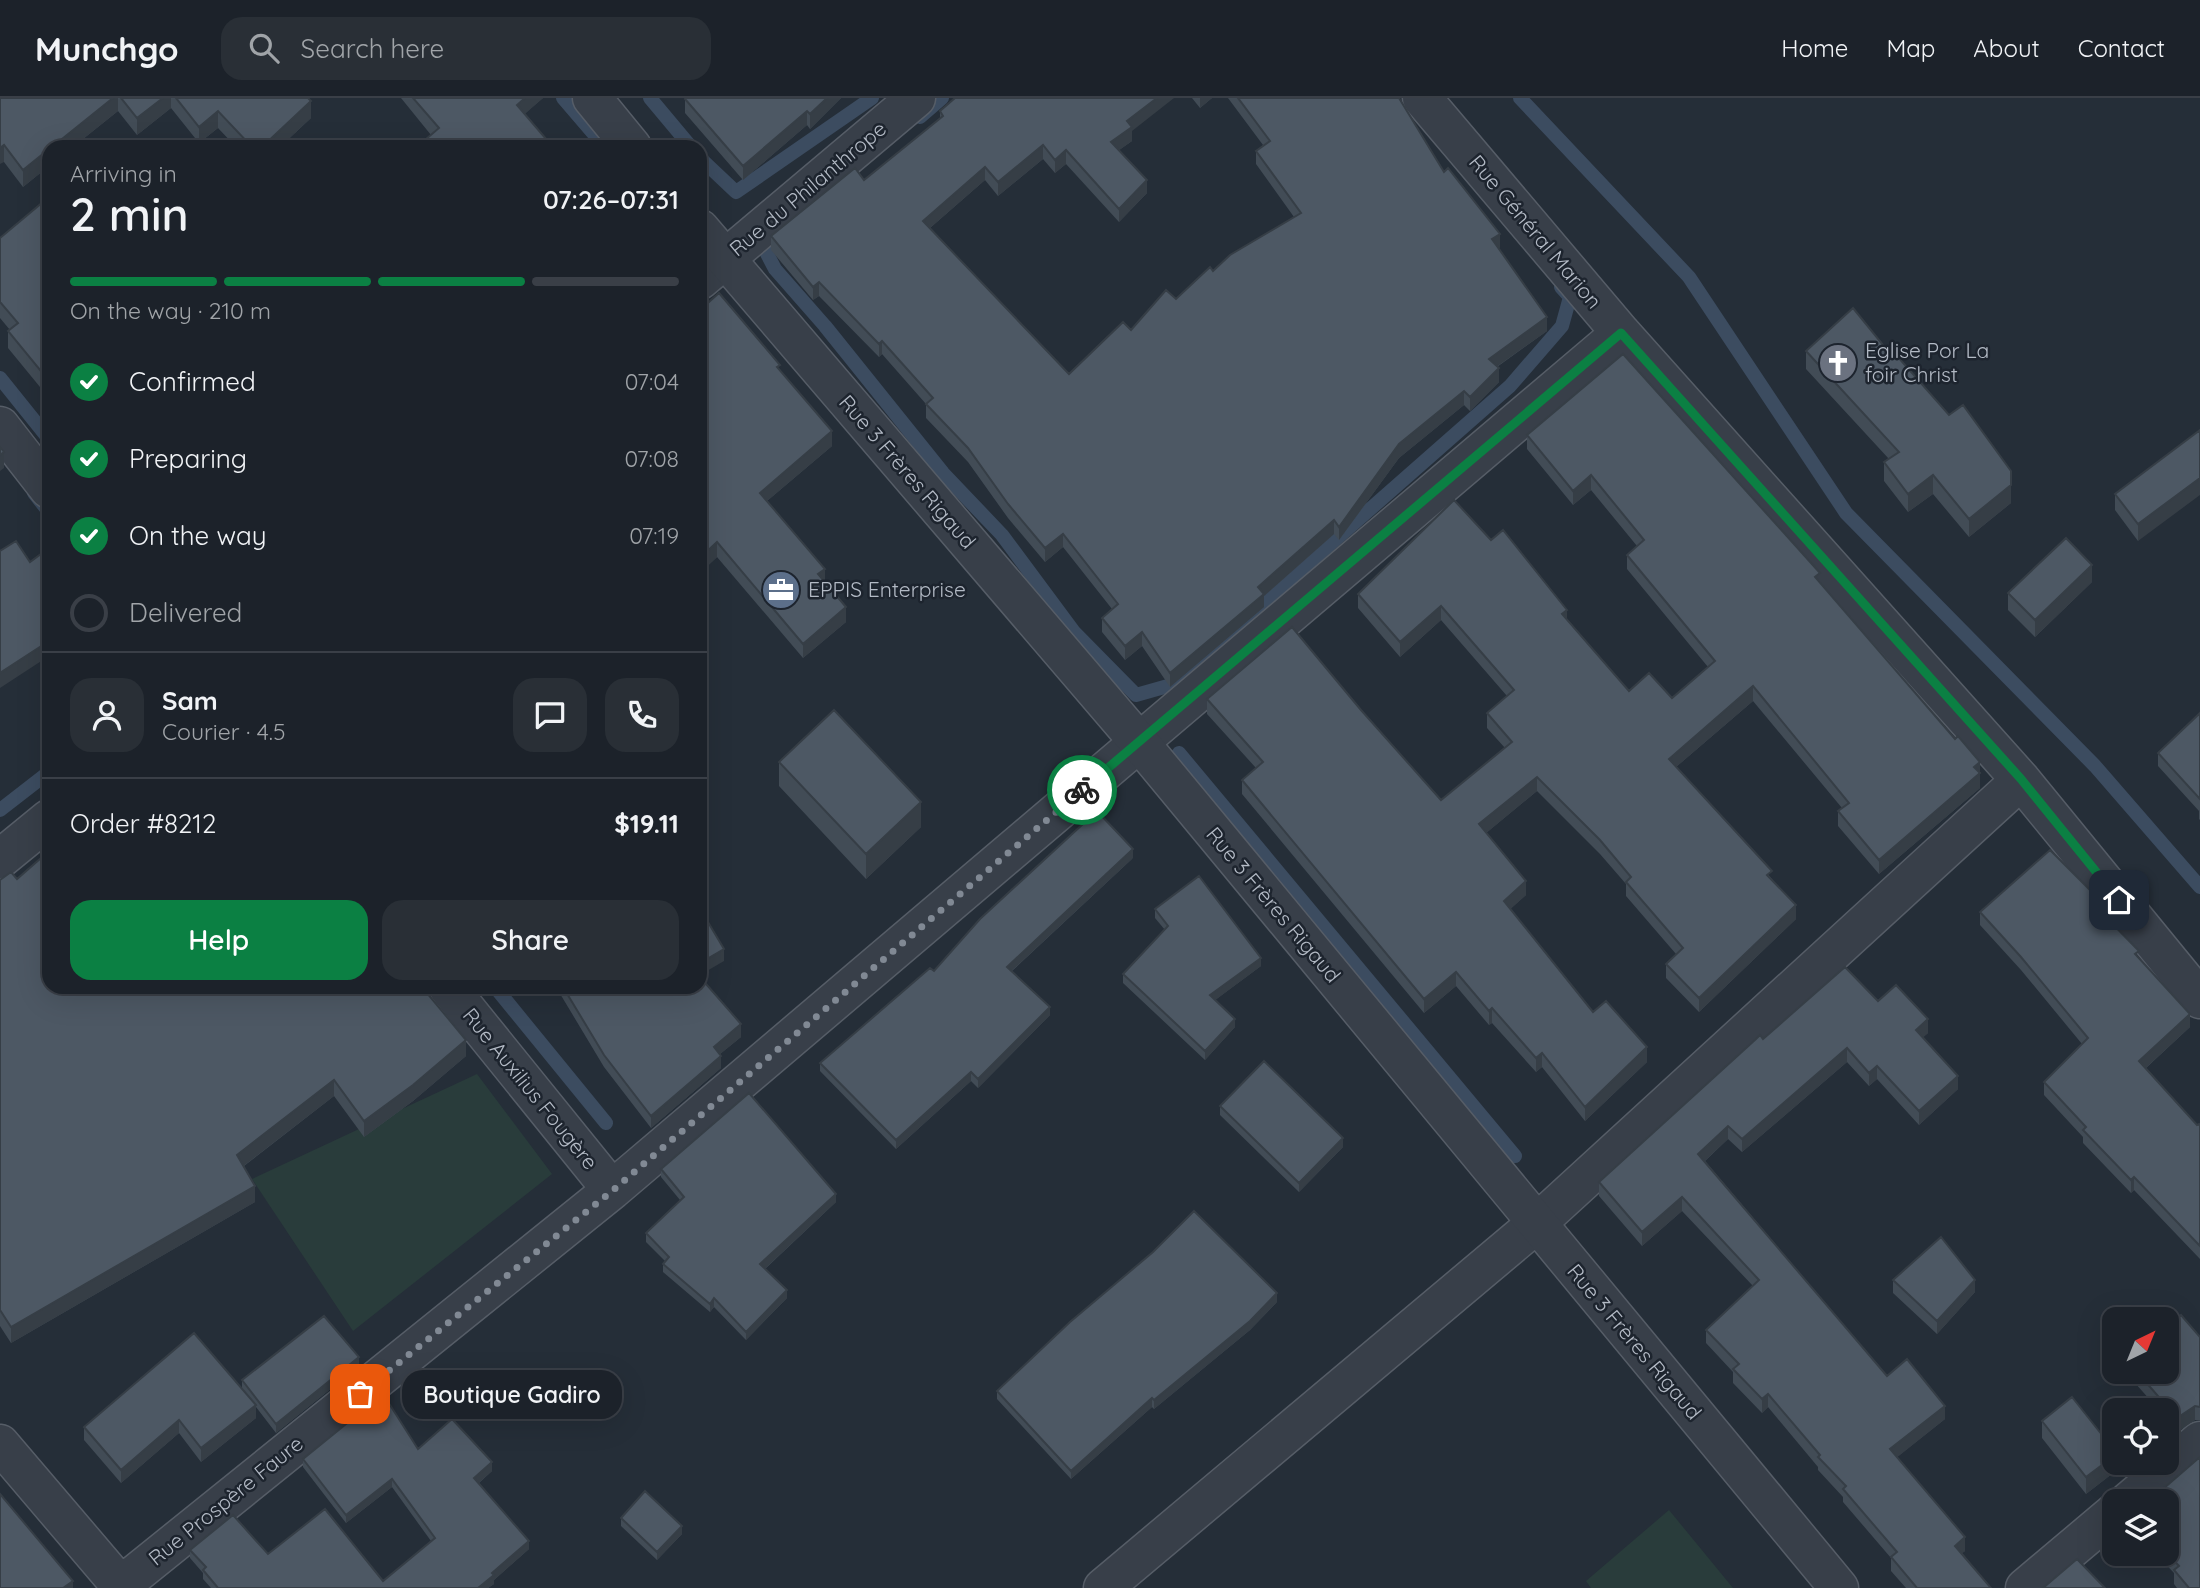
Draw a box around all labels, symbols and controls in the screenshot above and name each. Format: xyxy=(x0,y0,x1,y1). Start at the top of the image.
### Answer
search box xyxy=(221,17,711,80)
text: Munchgo xyxy=(35,28,179,69)
icon: search xyxy=(245,29,283,67)
text: Search here xyxy=(301,32,444,65)
text: Home xyxy=(1781,33,1848,63)
text: Map xyxy=(1886,33,1935,63)
text: About xyxy=(1973,33,2040,63)
text: Contact xyxy=(2078,33,2165,63)
street label: Rue du Philanthrope xyxy=(724,115,891,261)
street label: Rue Général Marion xyxy=(1464,149,1608,313)
text: Arriving in xyxy=(70,159,177,188)
text: 07:26–07:31 xyxy=(543,183,679,216)
text: 2 min xyxy=(70,185,189,243)
text: On the way · 210 m xyxy=(70,296,271,325)
place label: Eglise Por La foir Christ xyxy=(1865,337,1989,387)
church icon: Eglise Por La foir Christ xyxy=(1817,342,1859,384)
icon: check xyxy=(70,363,108,401)
text: Confirmed xyxy=(129,365,256,398)
text: 07:04 xyxy=(625,367,679,396)
street label: Rue 3 Frères Rigaud xyxy=(834,389,982,554)
icon: check xyxy=(70,440,108,478)
text: Preparing xyxy=(129,442,247,475)
text: 07:08 xyxy=(624,444,679,473)
icon: check xyxy=(70,517,108,555)
text: On the way xyxy=(129,519,267,552)
text: 07:19 xyxy=(629,521,679,550)
office icon: EPPIS Enterprise xyxy=(760,569,802,611)
place label: EPPIS Enterprise xyxy=(808,576,966,602)
text: Delivered xyxy=(129,596,242,629)
button: person xyxy=(70,678,144,752)
button: chat xyxy=(513,678,587,752)
button: phone xyxy=(605,678,679,752)
text: Sam xyxy=(162,684,218,717)
text: Courier · 4.5 xyxy=(162,717,286,746)
courier xyxy=(1047,755,1117,825)
icon: bike xyxy=(1063,771,1101,809)
text: Order #8212 xyxy=(70,807,216,840)
text: $19.11 xyxy=(614,807,679,840)
street label: Rue 3 Frères Rigaud xyxy=(1201,821,1346,987)
pin xyxy=(2089,870,2149,930)
icon: home xyxy=(2100,881,2138,919)
button: Help xyxy=(70,900,368,980)
button: Share xyxy=(382,900,679,980)
street label: Rue Auxilius Fougère xyxy=(458,1002,604,1174)
street label: Rue 3 Frères Rigaud xyxy=(1562,1258,1707,1424)
north arrow xyxy=(2102,1307,2179,1384)
map controls xyxy=(2102,1307,2179,1566)
pin xyxy=(330,1364,390,1424)
callout: Boutique Gadiro xyxy=(402,1370,622,1418)
icon: bag xyxy=(341,1375,379,1413)
text: Boutique Gadiro xyxy=(423,1380,601,1409)
button: locate xyxy=(2102,1398,2179,1475)
street label: Rue Prospère Faure xyxy=(143,1430,308,1571)
button: layers xyxy=(2102,1489,2179,1566)

